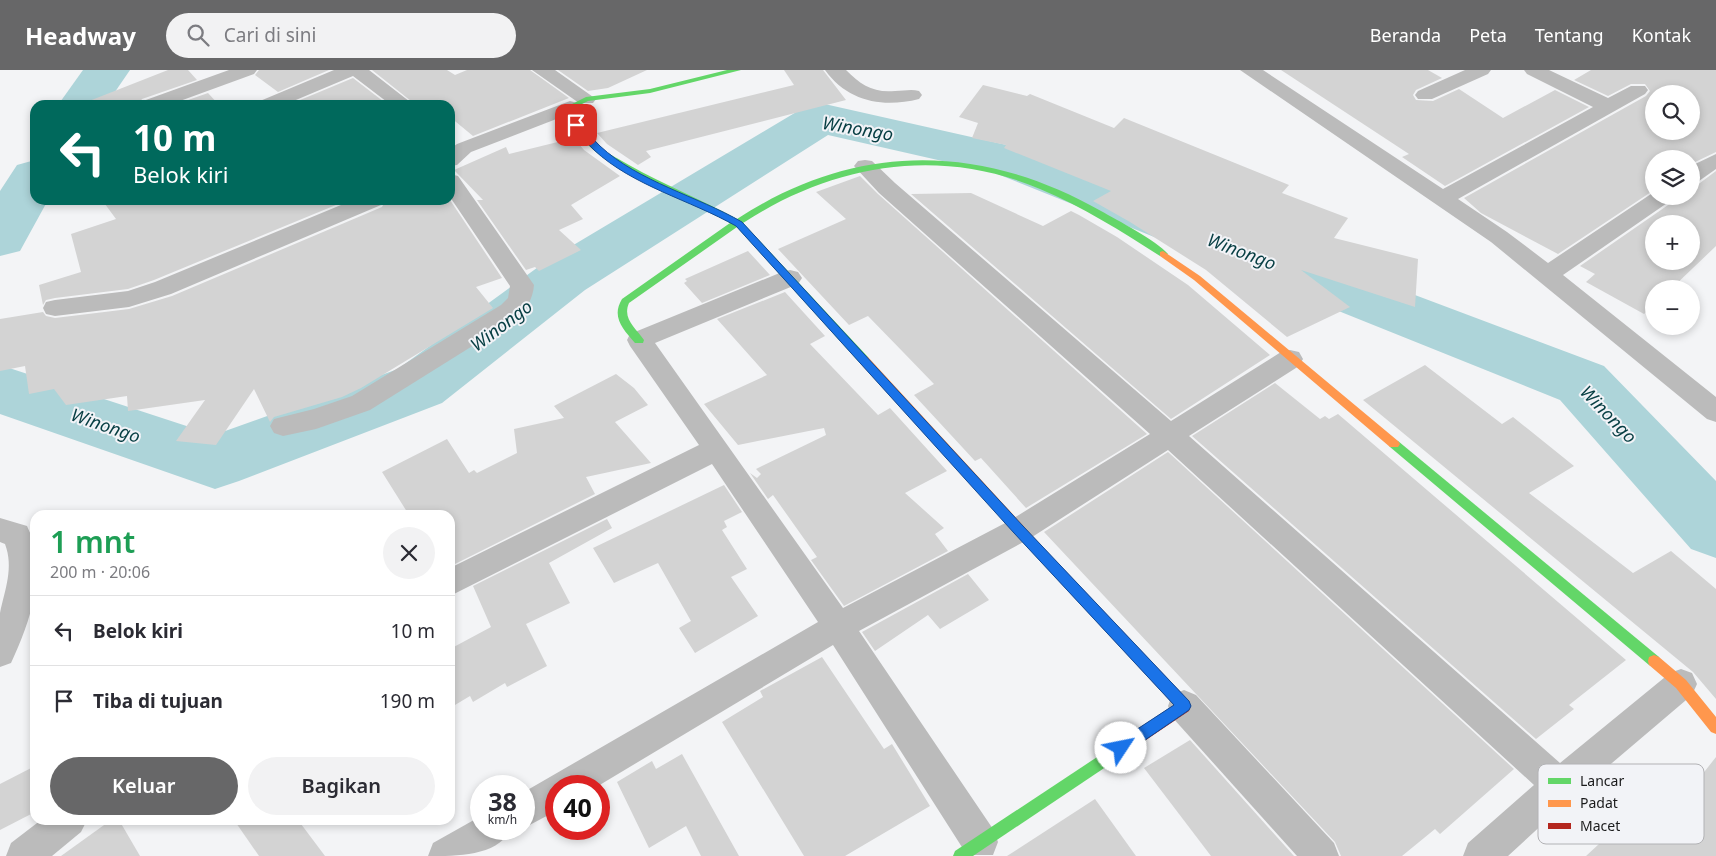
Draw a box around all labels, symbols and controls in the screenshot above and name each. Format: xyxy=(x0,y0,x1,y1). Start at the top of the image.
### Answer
search box xyxy=(166,13,516,58)
text: Headway xyxy=(25,19,136,52)
icon: search xyxy=(184,21,212,49)
text: Cari di sini xyxy=(224,22,316,48)
text: Beranda xyxy=(1370,23,1441,47)
text: Peta xyxy=(1469,23,1507,47)
text: Tentang xyxy=(1535,23,1604,47)
text: Kontak xyxy=(1632,23,1691,47)
map controls xyxy=(1645,85,1700,335)
button: search xyxy=(1645,85,1700,140)
pin xyxy=(555,104,597,146)
water label: Winongo xyxy=(821,110,895,146)
icon: arrive xyxy=(562,111,590,139)
text: 10 m xyxy=(133,114,216,161)
icon: left xyxy=(50,120,115,185)
button: layers xyxy=(1645,150,1700,205)
text: Belok kiri xyxy=(133,159,228,189)
button: + xyxy=(1645,215,1700,270)
water label: Winongo xyxy=(1204,227,1280,275)
button: − xyxy=(1645,280,1700,335)
water label: Winongo xyxy=(465,294,537,356)
water label: Winongo xyxy=(1576,380,1642,448)
water label: Winongo xyxy=(68,402,144,448)
text: 1 mnt xyxy=(50,521,135,562)
button: close xyxy=(383,527,435,579)
text: 200 m · 20:06 xyxy=(50,561,150,583)
icon: left xyxy=(50,617,78,645)
text: Belok kiri xyxy=(93,618,183,644)
text: 10 m xyxy=(391,618,435,644)
icon: arrive xyxy=(50,687,78,715)
text: Tiba di tujuan xyxy=(93,688,223,714)
text: 190 m xyxy=(380,688,435,714)
position arrow xyxy=(1094,721,1146,773)
button: Keluar xyxy=(50,757,238,815)
button: Bagikan xyxy=(248,757,435,815)
legend xyxy=(1538,764,1704,844)
text: Lancar xyxy=(1580,771,1624,790)
speed limit sign: 40 xyxy=(545,775,610,840)
text: 38 xyxy=(488,784,517,818)
text: Padat xyxy=(1580,793,1618,812)
text: km/h xyxy=(488,811,517,828)
text: Macet xyxy=(1580,816,1620,835)

